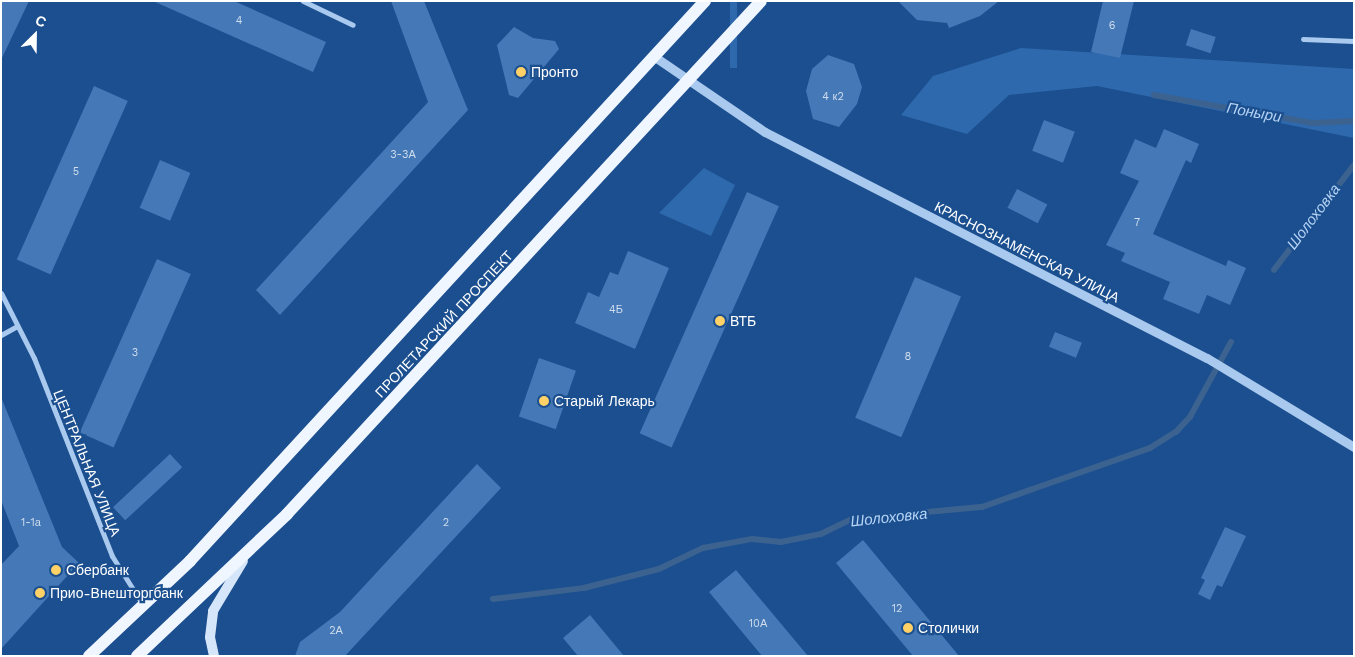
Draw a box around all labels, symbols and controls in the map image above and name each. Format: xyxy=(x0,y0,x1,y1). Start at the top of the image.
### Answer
north arrow xyxy=(10,10,60,60)
text: С xyxy=(33,12,49,31)
house number: 4 xyxy=(236,14,242,28)
house number: 6 xyxy=(1109,19,1115,33)
place label: Пронто xyxy=(531,64,578,80)
marker: Пронто xyxy=(515,66,527,78)
house number: 4 к2 xyxy=(822,90,844,104)
water label: Поныри xyxy=(1225,99,1283,127)
house number: 3-3А xyxy=(390,148,416,162)
house number: 5 xyxy=(73,165,79,179)
water label: Шолоховка xyxy=(1284,181,1344,253)
street label: КРАСНОЗНАМЕНСКАЯ УЛИЦА xyxy=(932,198,1122,306)
house number: 7 xyxy=(1134,216,1140,230)
street label: ПРОЛЕТАРСКИЙ ПРОСПЕКТ xyxy=(372,247,516,401)
house number: 4Б xyxy=(609,303,623,317)
place label: ВТБ xyxy=(730,313,756,329)
marker: ВТБ xyxy=(714,315,726,327)
house number: 3 xyxy=(132,346,138,360)
house number: 8 xyxy=(905,350,911,364)
street label: ЦЕНТРАЛЬНАЯ УЛИЦА xyxy=(50,387,124,539)
place label: Старый Лекарь xyxy=(554,393,655,409)
marker: Старый Лекарь xyxy=(538,395,550,407)
water label: Шолоховка xyxy=(850,505,928,531)
house number: 1-1а xyxy=(21,516,41,530)
house number: 2 xyxy=(443,516,449,530)
place label: Сбербанк xyxy=(66,562,129,578)
marker: Сбербанк xyxy=(50,564,62,576)
place label: Прио-Внешторгбанк xyxy=(50,585,183,601)
marker: Прио-Внешторгбанк xyxy=(34,587,46,599)
house number: 12 xyxy=(892,602,902,616)
house number: 10А xyxy=(749,617,767,631)
place label: Столички xyxy=(918,620,979,636)
marker: Столички xyxy=(902,622,914,634)
house number: 2А xyxy=(329,624,343,638)

